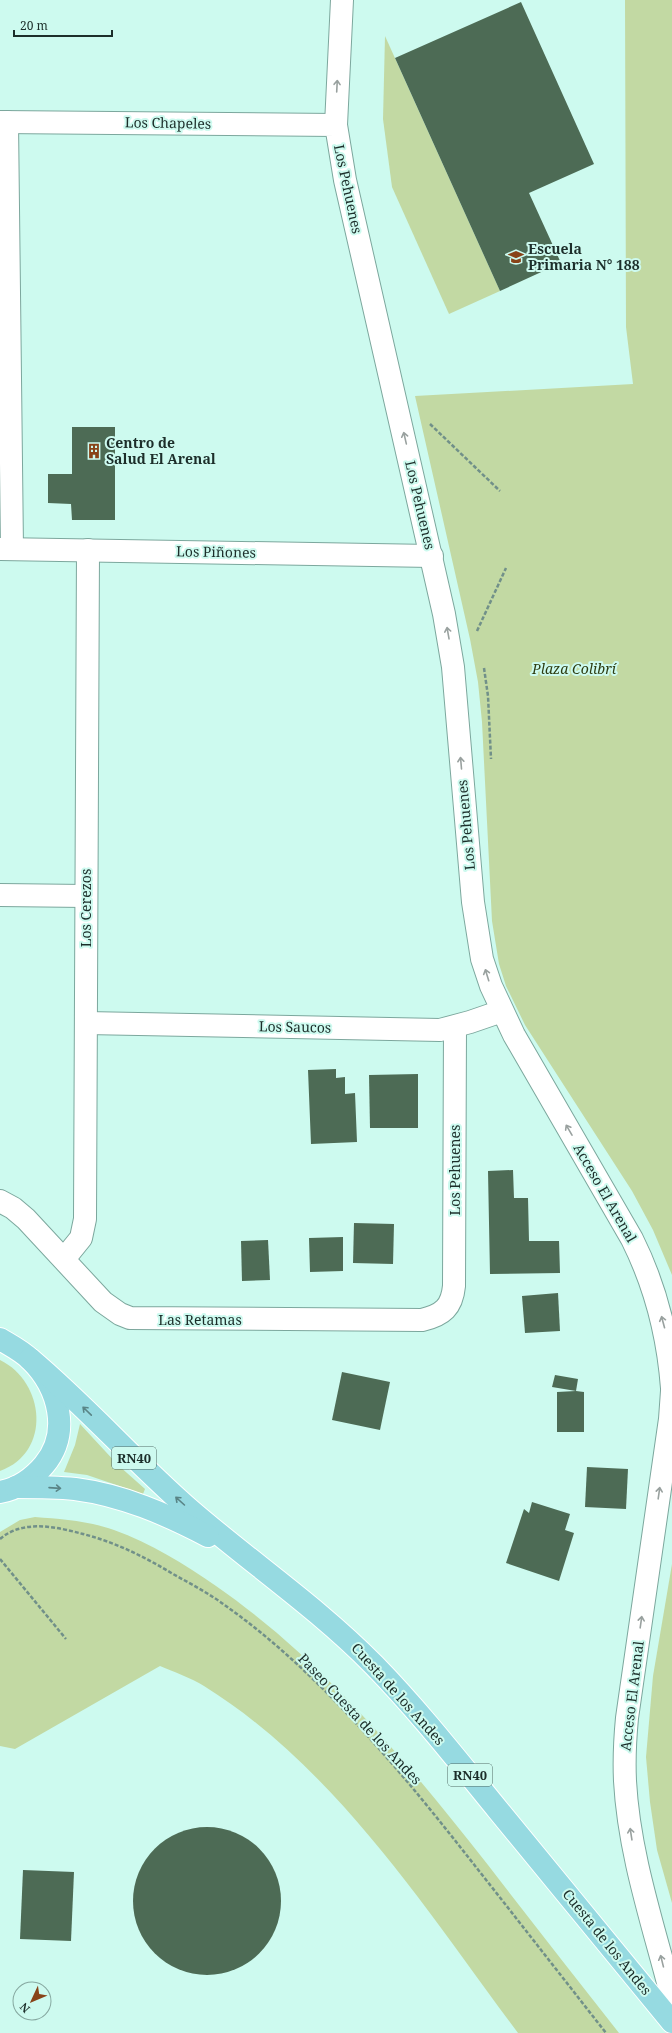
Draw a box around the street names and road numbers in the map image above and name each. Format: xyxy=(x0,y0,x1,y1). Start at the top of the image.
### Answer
street label: Los Chapeles xyxy=(125,112,211,133)
street label: Los Pehuenes xyxy=(330,143,367,235)
street label: Los Pehuenes xyxy=(401,459,440,551)
street label: Los Piñones xyxy=(176,541,256,562)
street label: Los Pehuenes xyxy=(452,779,479,871)
street label: Los Cerezos xyxy=(76,869,95,947)
street label: Los Saucos xyxy=(259,1016,331,1037)
street label: Los Pehuenes xyxy=(445,1125,464,1215)
street label: Acceso El Arenal xyxy=(570,1140,642,1246)
street label: Las Retamas xyxy=(158,1310,242,1329)
road number: RN40 xyxy=(112,1447,156,1469)
street label: Cuesta de los Andes xyxy=(347,1639,449,1749)
street label: Acceso El Arenal xyxy=(615,1639,648,1752)
street label: Paseo Cuesta de los Andes xyxy=(294,1649,426,1788)
road number: RN40 xyxy=(448,1764,492,1786)
street label: Cuesta de los Andes xyxy=(559,1885,656,1999)

